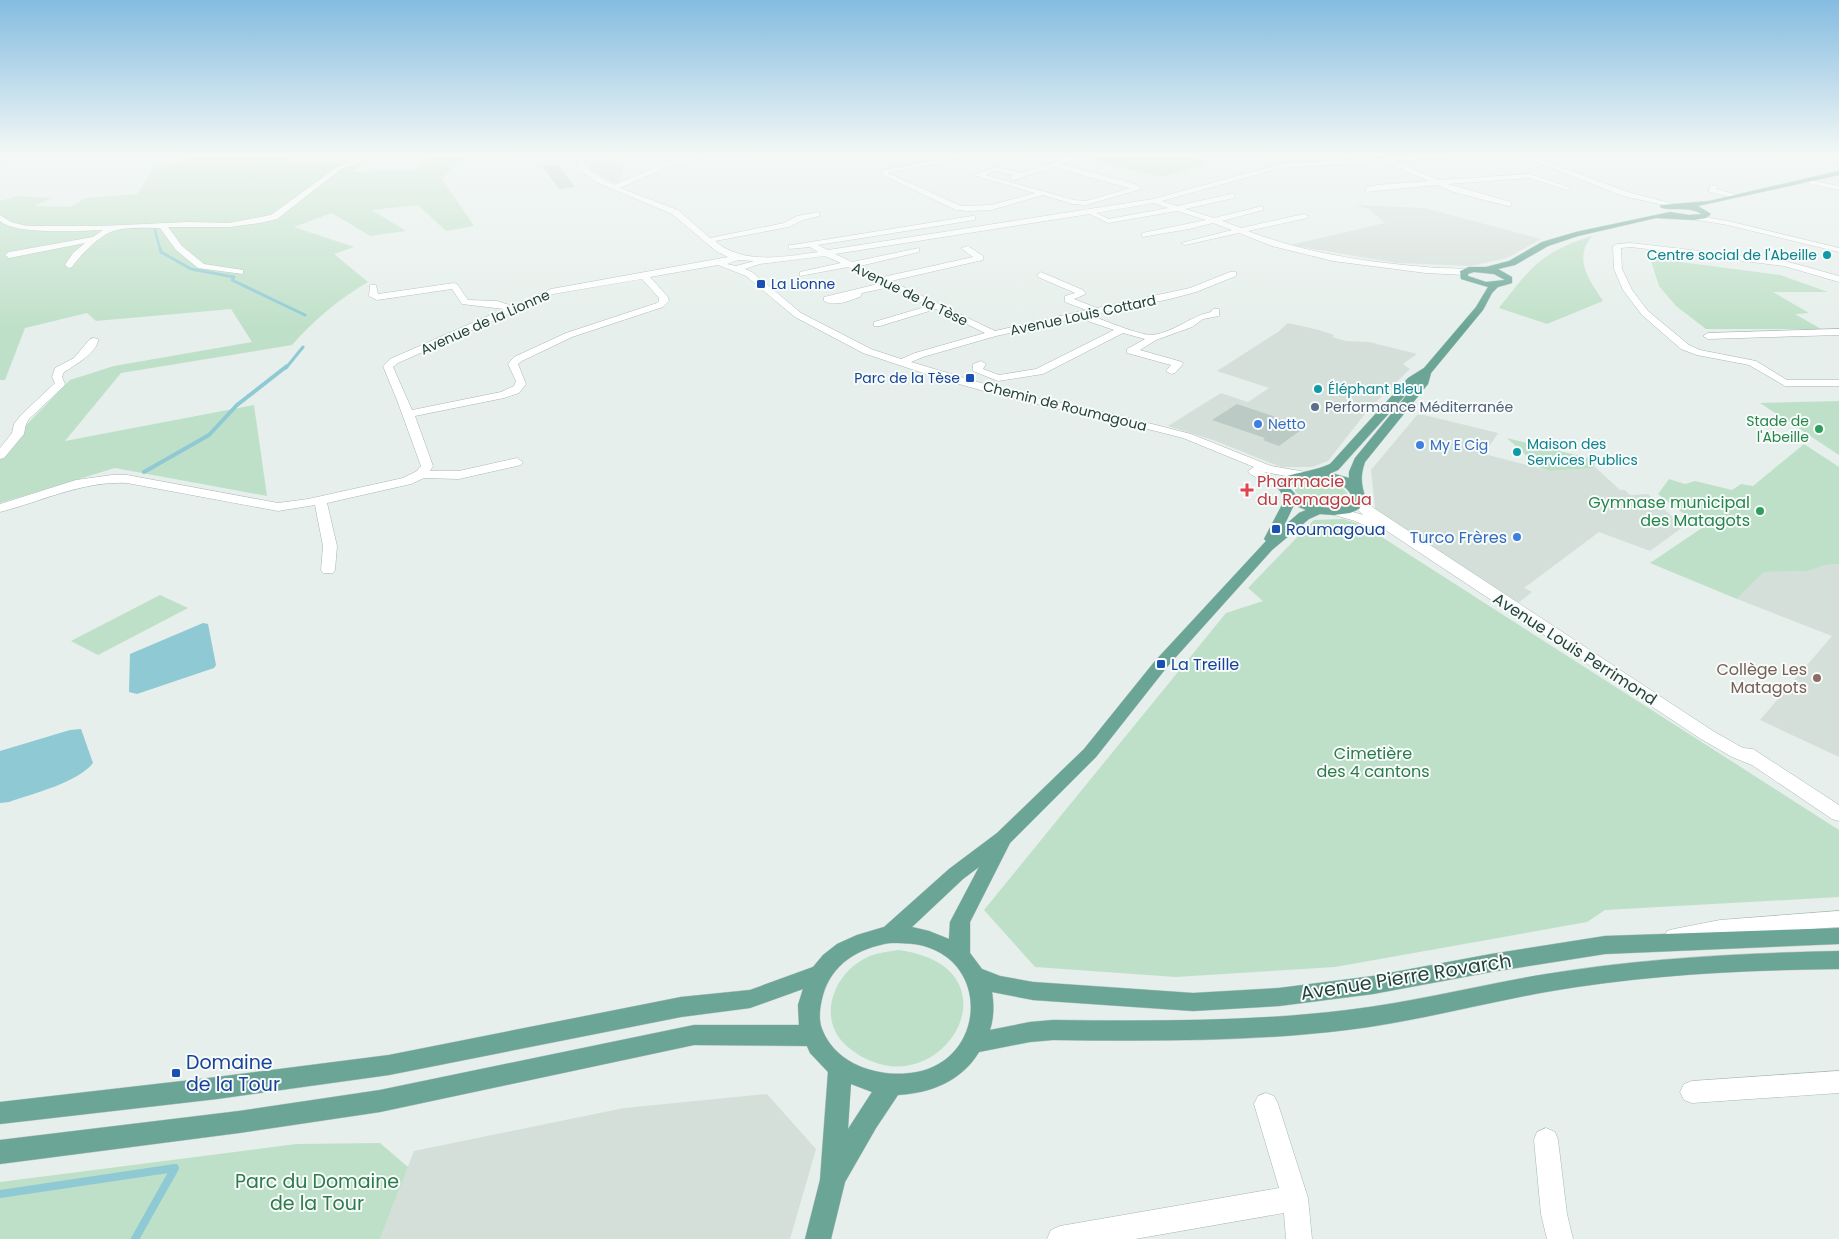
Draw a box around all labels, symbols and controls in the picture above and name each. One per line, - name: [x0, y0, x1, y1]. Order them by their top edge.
- place label: Centre social de l'Abeille: [1647, 245, 1817, 265]
- marker: Centre social de l'Abeille: [1821, 249, 1833, 261]
- street label: Avenue de la Tèse: [849, 257, 972, 331]
- place label: La Lionne: [771, 274, 836, 294]
- marker: La Lionne: [755, 278, 767, 290]
- street label: Avenue de la Lionne: [417, 284, 553, 360]
- street label: Avenue Louis Cottard: [1008, 290, 1158, 340]
- place label: Parc de la Tèse: [854, 368, 960, 388]
- marker: Parc de la Tèse: [964, 372, 976, 384]
- street label: Chemin de Roumagoua: [981, 376, 1149, 436]
- place label: Éléphant Bleu: [1328, 379, 1423, 399]
- marker: Éléphant Bleu: [1312, 383, 1324, 395]
- place label: Performance Méditerranée: [1325, 397, 1514, 417]
- marker: Performance Méditerranée: [1309, 401, 1321, 413]
- place label: Stade de l'Abeille: [1746, 411, 1809, 447]
- place label: Netto: [1268, 414, 1306, 434]
- marker: Netto: [1252, 418, 1264, 430]
- marker: Stade de l'Abeille: [1813, 423, 1825, 435]
- place label: Maison des Services Publics: [1527, 434, 1638, 470]
- place label: My E Cig: [1430, 435, 1488, 455]
- marker: My E Cig: [1414, 439, 1426, 451]
- marker: Maison des Services Publics: [1511, 446, 1523, 458]
- place label: Pharmacie du Romagoua: [1257, 470, 1372, 511]
- marker: Pharmacie du Romagoua: [1241, 484, 1253, 496]
- place label: Gymnase municipal des Matagots: [1588, 491, 1750, 532]
- marker: Gymnase municipal des Matagots: [1754, 505, 1766, 517]
- place label: Roumagoua: [1286, 518, 1386, 541]
- marker: Roumagoua: [1270, 523, 1282, 535]
- place label: Turco Frères: [1410, 526, 1507, 549]
- marker: Turco Frères: [1511, 531, 1523, 543]
- street label: Avenue Louis Perrimond: [1489, 587, 1661, 711]
- place label: La Treille: [1171, 653, 1239, 676]
- marker: La Treille: [1155, 658, 1167, 670]
- place label: Collège Les Matagots: [1716, 658, 1807, 699]
- marker: Collège Les Matagots: [1811, 672, 1823, 684]
- park label: Cimetière des 4 cantons: [1316, 742, 1430, 783]
- street label: Avenue Pierre Rovarch: [1299, 947, 1513, 1007]
- place label: Domaine de la Tour: [186, 1049, 280, 1098]
- marker: Domaine de la Tour: [170, 1067, 182, 1079]
- park label: Parc du Domaine de la Tour: [235, 1168, 399, 1217]

